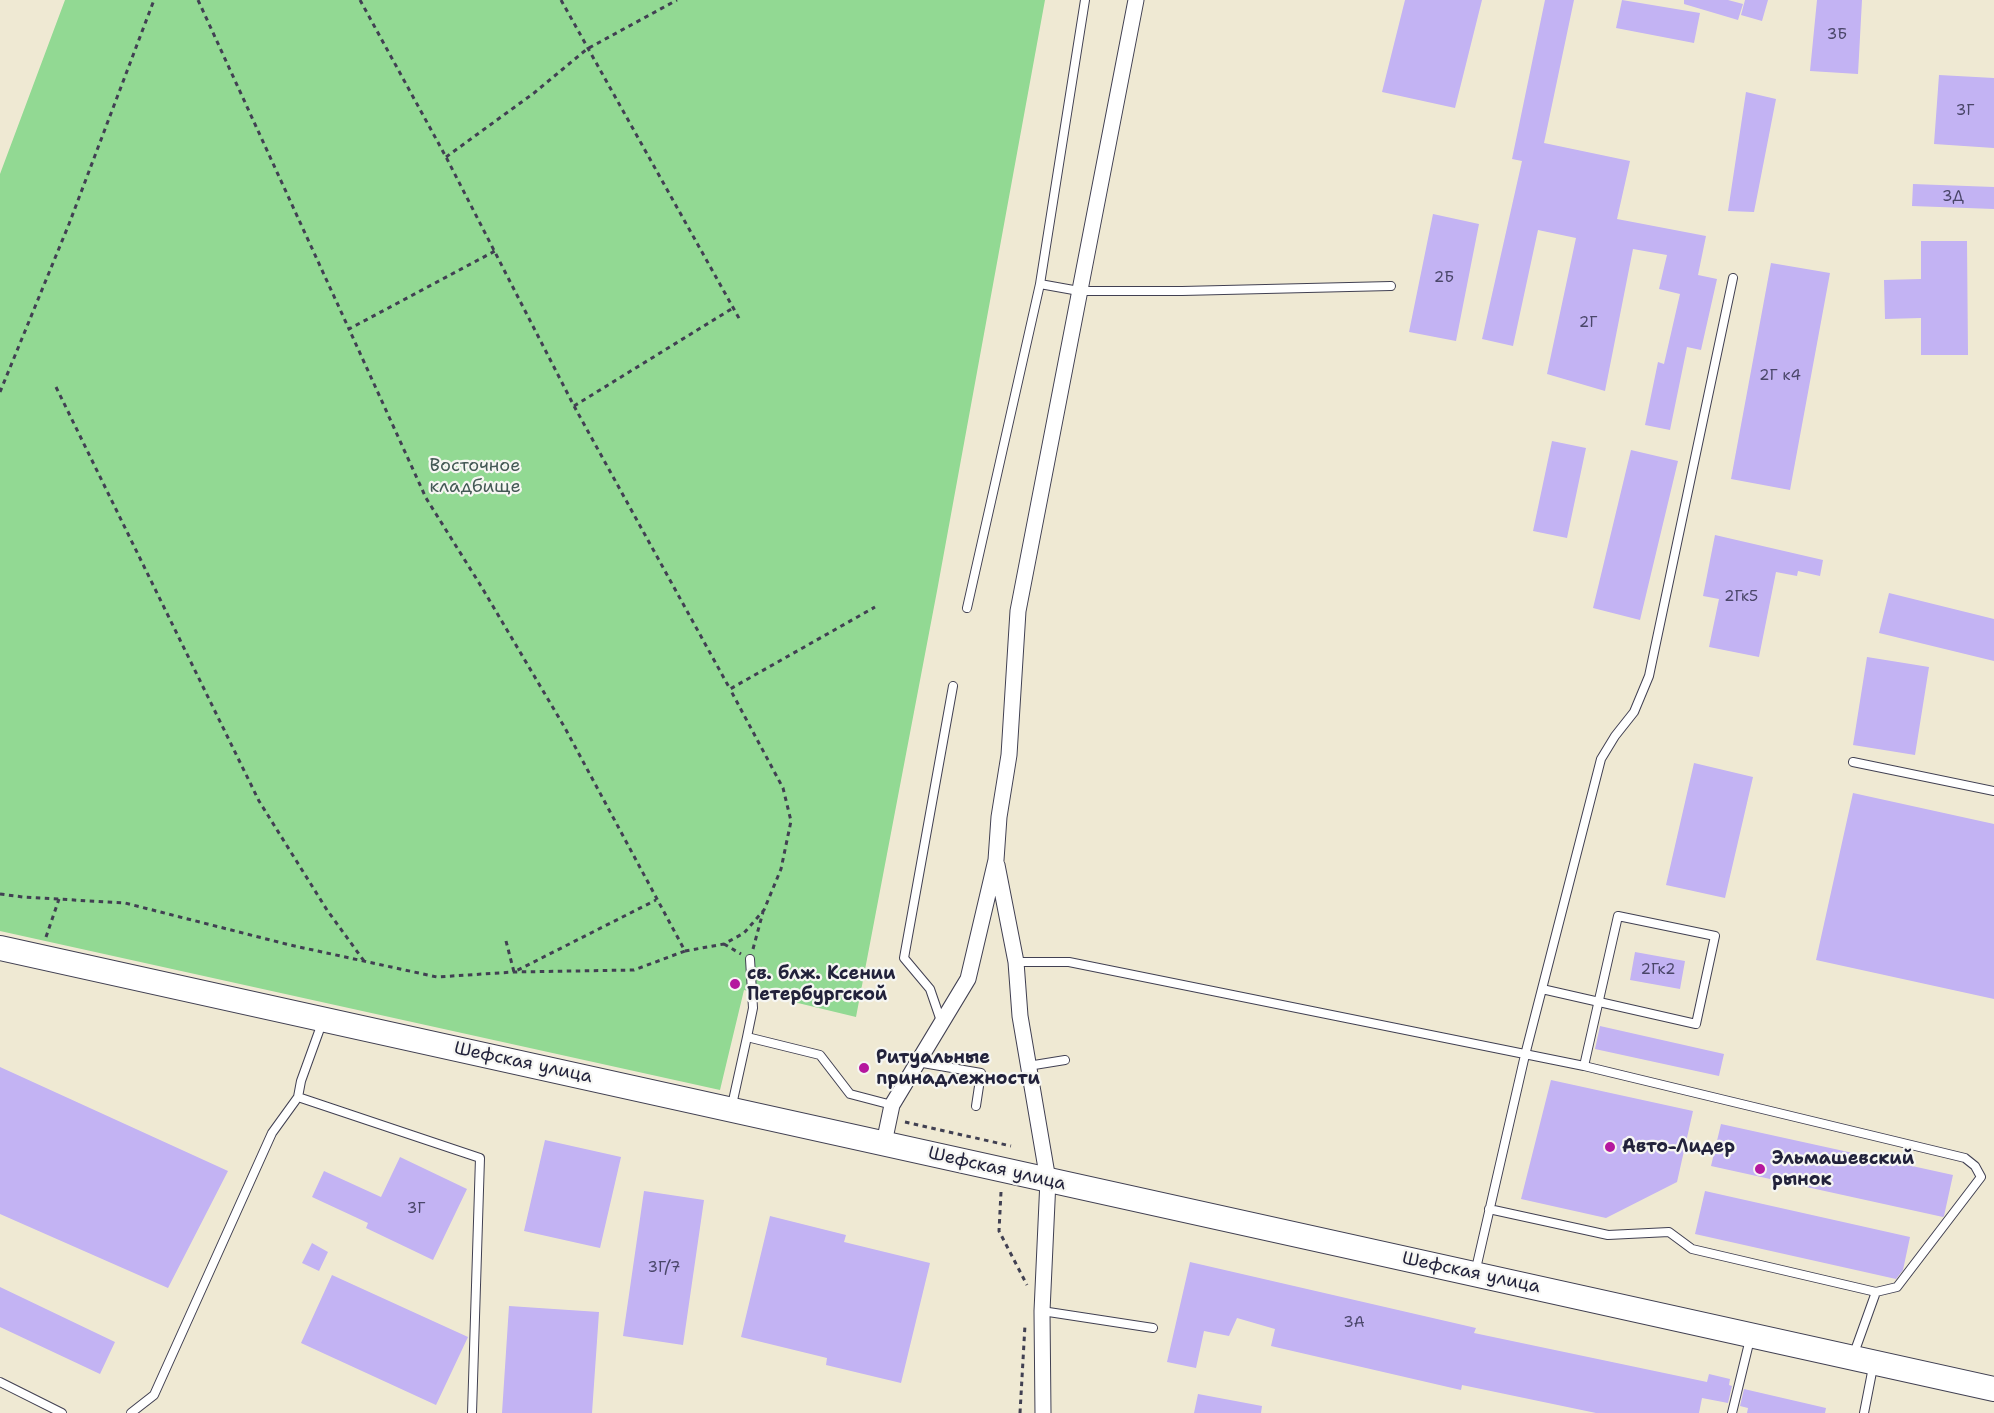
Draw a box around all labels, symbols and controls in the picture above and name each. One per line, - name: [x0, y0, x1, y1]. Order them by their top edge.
- house number: 3Б: [1827, 26, 1847, 44]
- house number: 3Г: [1956, 102, 1974, 120]
- house number: 3Д: [1942, 188, 1964, 206]
- house number: 2Б: [1434, 269, 1454, 287]
- house number: 2Г: [1579, 314, 1597, 332]
- house number: 2Г к4: [1759, 367, 1801, 385]
- park label: Восточное кладбище: [429, 455, 521, 498]
- house number: 2Гк5: [1724, 588, 1758, 606]
- house number: 2Гк2: [1640, 961, 1676, 979]
- place label: св. блж. Ксении Петербургской: [747, 963, 895, 1006]
- marker: св. блж. Ксении Петербургской: [728, 977, 742, 991]
- street label: Шефская улица: [452, 1038, 594, 1088]
- place label: Ритуальные принадлежности: [876, 1047, 1040, 1090]
- marker: Ритуальные принадлежности: [857, 1061, 871, 1075]
- place label: Авто-Лидер: [1622, 1136, 1735, 1158]
- marker: Авто-Лидер: [1603, 1140, 1617, 1154]
- street label: Шефская улица: [926, 1143, 1068, 1195]
- place label: Эльмашевский рынок: [1772, 1148, 1914, 1190]
- marker: Эльмашевский рынок: [1753, 1162, 1767, 1176]
- house number: 3Г: [407, 1200, 425, 1218]
- street label: Шефская улица: [1400, 1248, 1542, 1298]
- house number: 3Г/7: [648, 1259, 680, 1277]
- house number: 3А: [1343, 1314, 1365, 1332]

